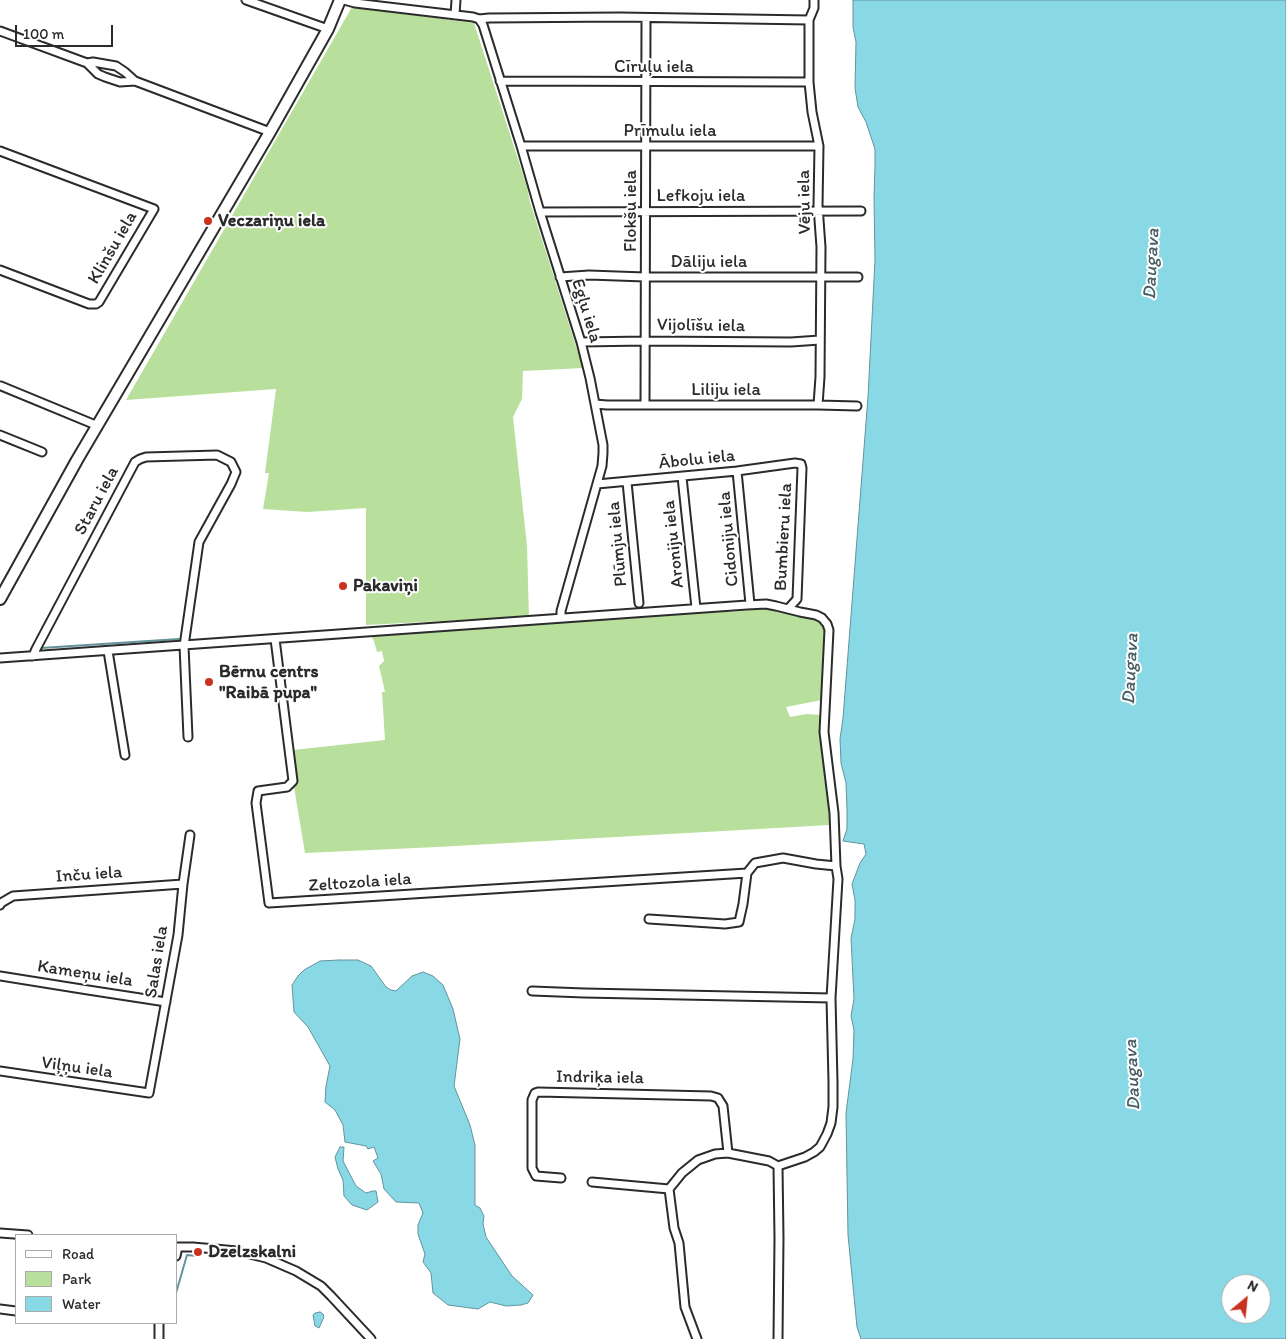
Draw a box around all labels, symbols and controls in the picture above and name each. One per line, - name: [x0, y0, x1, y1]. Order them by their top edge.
- scale bar: [18, 15, 115, 47]
- text: 100 m: [23, 25, 64, 43]
- street label: Cīruļu iela: [614, 56, 694, 78]
- street label: Prīmulu iela: [623, 120, 717, 142]
- street label: Flokšu iela: [620, 170, 642, 252]
- street label: Vēju iela: [794, 170, 816, 234]
- street label: Lefkoju iela: [657, 185, 745, 207]
- street label: Klinšu iela: [84, 208, 142, 288]
- place label: Veczariņu iela: [218, 210, 325, 232]
- marker: Veczariņu iela: [202, 215, 214, 227]
- water label: Daugava: [1139, 228, 1165, 300]
- street label: Dāliju iela: [671, 251, 747, 273]
- street label: Egļu iela: [566, 276, 606, 346]
- street label: Vijolīšu iela: [657, 314, 745, 338]
- street label: Liliju iela: [691, 379, 761, 401]
- street label: Ābolu iela: [658, 445, 736, 475]
- street label: Staru iela: [70, 463, 124, 539]
- street label: Bumbieru iela: [770, 482, 798, 592]
- street label: Cidoniju iela: [714, 491, 744, 587]
- street label: Aroniju iela: [659, 499, 689, 589]
- street label: Plūmju iela: [603, 500, 633, 588]
- place label: Pakaviņi: [353, 575, 418, 597]
- marker: Pakaviņi: [337, 580, 349, 592]
- water label: Daugava: [1118, 633, 1144, 705]
- place label: Bērnu centrs "Raibā pupa": [219, 661, 319, 704]
- marker: Bērnu centrs "Raibā pupa": [203, 676, 215, 688]
- street label: Inču iela: [55, 862, 123, 888]
- street label: Zeltozola iela: [308, 869, 412, 897]
- street label: Salas iela: [141, 924, 173, 1000]
- street label: Kameņu iela: [36, 956, 134, 992]
- water label: Daugava: [1120, 1039, 1146, 1111]
- street label: Viļņu iela: [40, 1052, 114, 1084]
- street label: Indriķa iela: [556, 1066, 644, 1090]
- legend: [15, 1234, 178, 1324]
- place label: Dzelzskalni: [208, 1241, 296, 1263]
- text: Road: [62, 1245, 94, 1263]
- marker: Dzelzskalni: [192, 1246, 204, 1258]
- text: Park: [62, 1270, 92, 1288]
- north arrow: [1221, 1274, 1271, 1324]
- text: N: [1245, 1276, 1261, 1296]
- text: Water: [62, 1295, 100, 1313]

